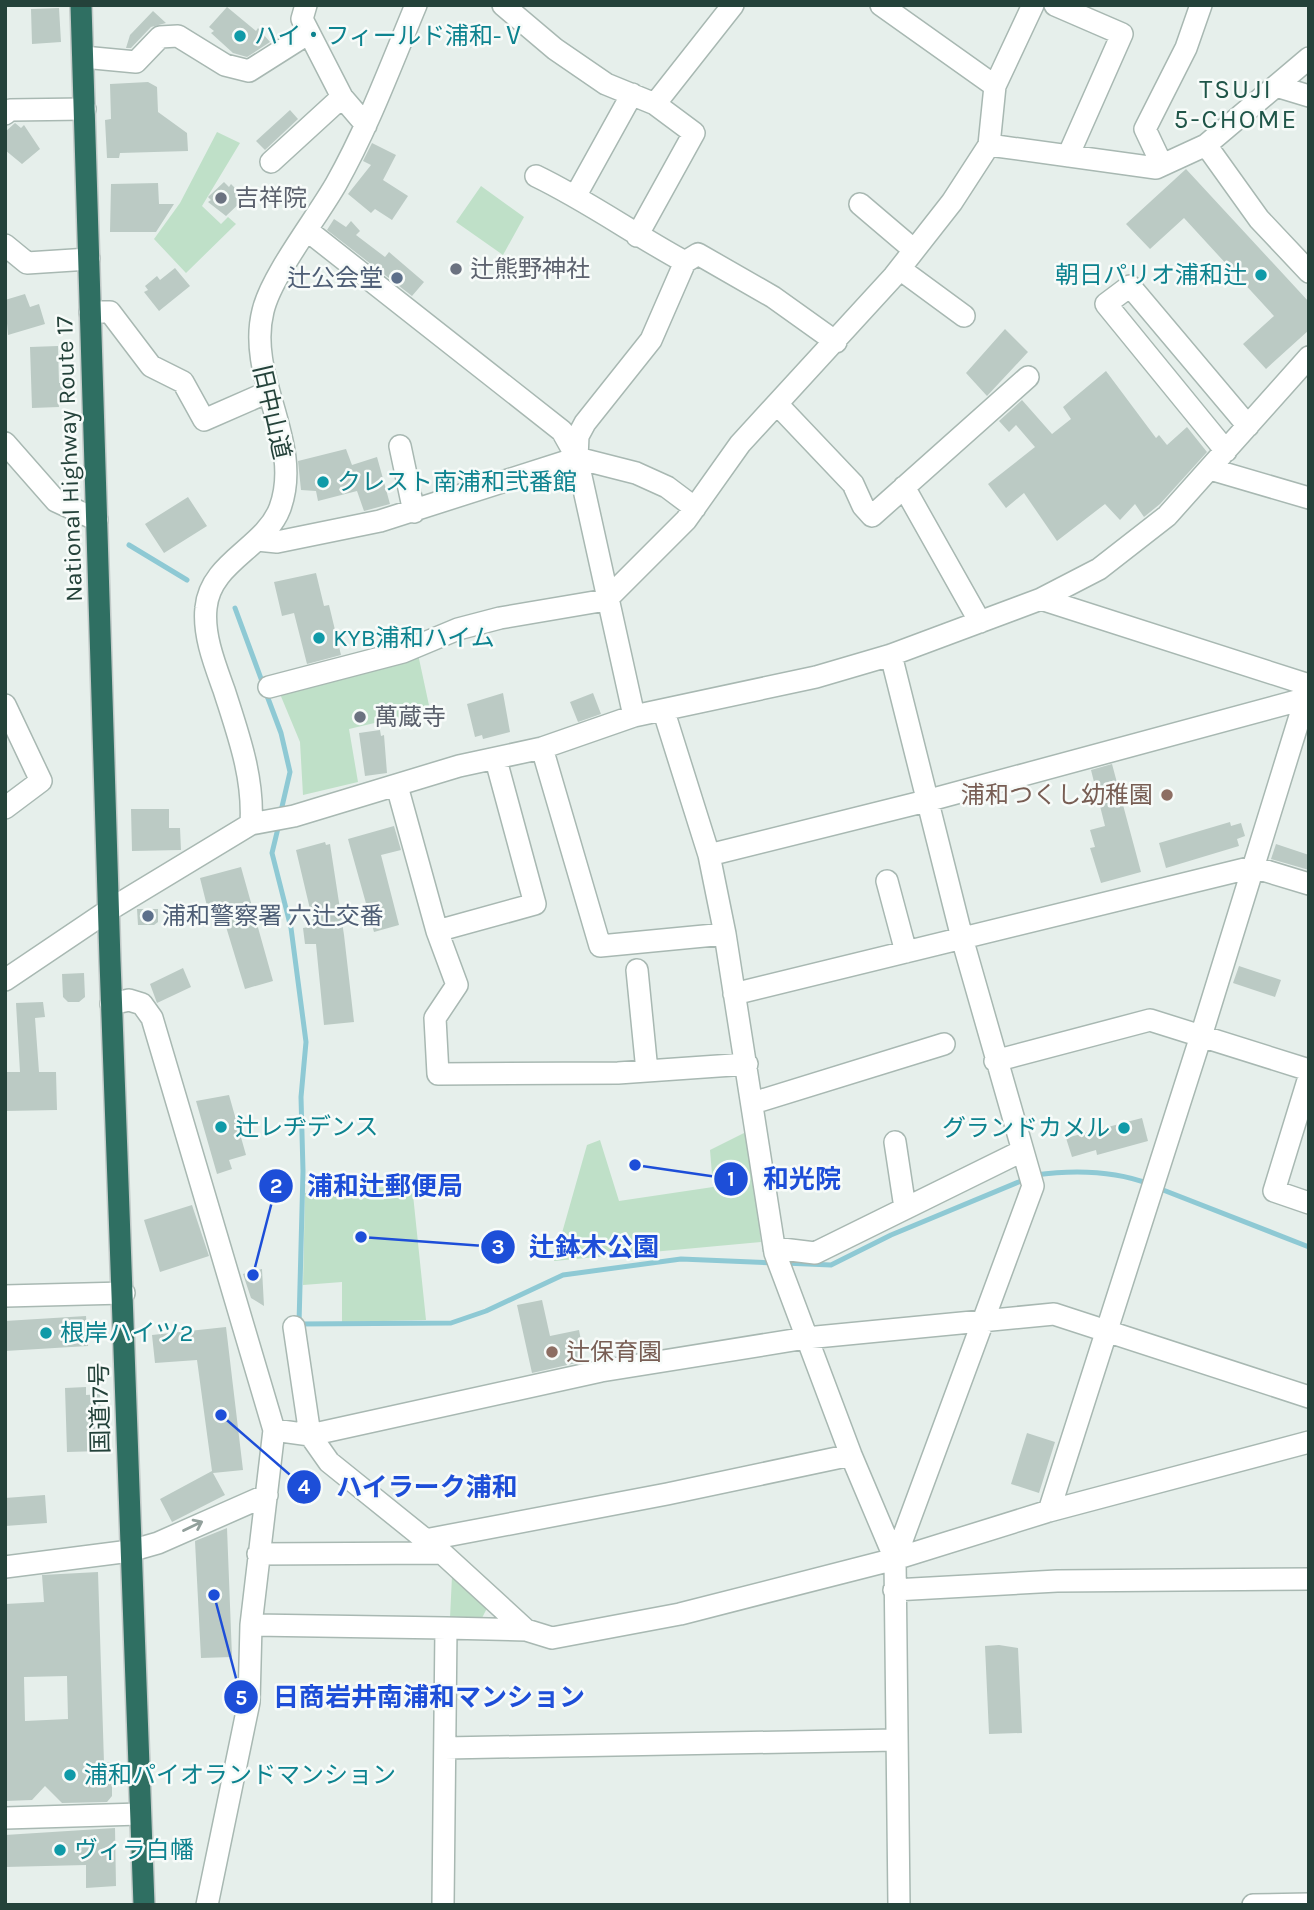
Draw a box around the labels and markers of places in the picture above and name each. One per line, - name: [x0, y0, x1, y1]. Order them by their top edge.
- place label: ハイ・フィールド浦和-Ⅴ: [254, 22, 525, 50]
- marker: ハイ・フィールド浦和-Ⅴ: [232, 28, 248, 44]
- place label: 吉祥院: [235, 184, 307, 212]
- marker: 吉祥院: [213, 190, 229, 206]
- place label: 辻熊野神社: [470, 255, 590, 283]
- marker: 辻熊野神社: [448, 261, 464, 277]
- place label: 朝日パリオ浦和辻: [1055, 261, 1247, 289]
- place label: 辻公会堂: [287, 264, 383, 292]
- marker: 朝日パリオ浦和辻: [1253, 267, 1269, 283]
- marker: 辻公会堂: [389, 270, 405, 286]
- place label: クレスト南浦和弐番館: [337, 468, 577, 496]
- marker: クレスト南浦和弐番館: [315, 474, 331, 490]
- place label: KYB浦和ハイム: [333, 624, 495, 652]
- marker: KYB浦和ハイム: [311, 630, 327, 646]
- place label: 萬蔵寺: [374, 703, 446, 731]
- marker: 萬蔵寺: [352, 709, 368, 725]
- place label: 浦和つくし幼稚園: [961, 781, 1153, 809]
- marker: 浦和つくし幼稚園: [1159, 787, 1175, 803]
- place label: 浦和警察署 六辻交番: [162, 902, 384, 930]
- marker: 浦和警察署 六辻交番: [140, 908, 156, 924]
- place label: 辻レヂデンス: [235, 1113, 379, 1141]
- place label: グランドカメル: [942, 1114, 1110, 1142]
- marker: 辻レヂデンス: [213, 1119, 229, 1135]
- marker: グランドカメル: [1116, 1120, 1132, 1136]
- callout: 和光院: [714, 1155, 855, 1202]
- callout: 浦和辻郵便局: [258, 1162, 477, 1209]
- callout: 辻鉢木公園: [480, 1223, 673, 1270]
- place label: 根岸ハイツ2: [60, 1319, 193, 1347]
- marker: 根岸ハイツ2: [38, 1325, 54, 1341]
- place label: 辻保育園: [566, 1338, 662, 1366]
- marker: 辻保育園: [544, 1344, 560, 1360]
- callout: ハイラーク浦和: [287, 1463, 532, 1510]
- callout: 日商岩井南浦和マンション: [224, 1674, 599, 1721]
- place label: 浦和パイオランドマンション: [84, 1761, 396, 1789]
- marker: 浦和パイオランドマンション: [62, 1767, 78, 1783]
- place label: ヴィラ白幡: [74, 1836, 194, 1864]
- marker: ヴィラ白幡: [52, 1842, 68, 1858]

